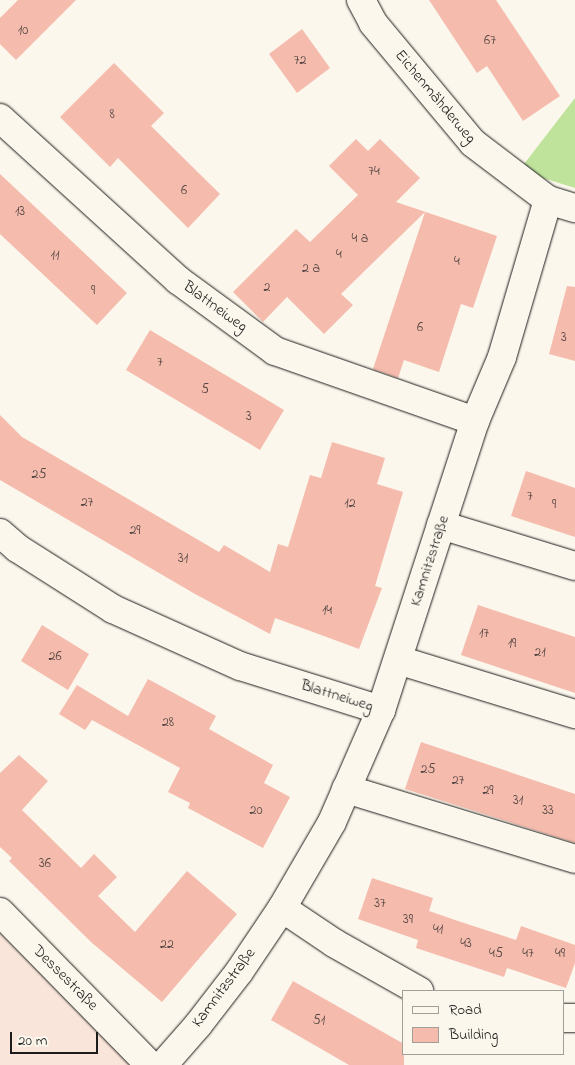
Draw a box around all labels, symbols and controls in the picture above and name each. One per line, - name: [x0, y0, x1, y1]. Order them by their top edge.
- house number: 10: [18, 23, 28, 39]
- house number: 67: [484, 33, 496, 49]
- street label: Eichenmähderweg: [390, 46, 480, 148]
- house number: 72: [294, 53, 306, 69]
- house number: 8: [109, 107, 115, 123]
- house number: 74: [368, 164, 380, 180]
- house number: 6: [181, 183, 187, 199]
- house number: 13: [15, 204, 25, 220]
- house number: 4 a: [352, 231, 368, 247]
- house number: 4: [336, 247, 342, 263]
- house number: 11: [51, 248, 59, 264]
- house number: 4: [454, 254, 460, 270]
- house number: 2 a: [302, 261, 320, 277]
- street label: Blattneiweg: [179, 277, 251, 337]
- house number: 2: [264, 280, 270, 296]
- house number: 9: [91, 283, 95, 299]
- house number: 6: [417, 320, 423, 336]
- house number: 3: [561, 330, 567, 346]
- house number: 7: [157, 355, 163, 371]
- house number: 5: [201, 382, 209, 398]
- house number: 3: [246, 409, 252, 425]
- house number: 25: [32, 467, 46, 483]
- house number: 7: [527, 489, 533, 505]
- house number: 27: [81, 495, 93, 511]
- house number: 12: [344, 496, 356, 512]
- house number: 9: [552, 497, 556, 513]
- street label: Kamnitzstraße: [406, 513, 454, 609]
- house number: 29: [129, 523, 141, 539]
- house number: 31: [178, 551, 188, 567]
- house number: 14: [322, 603, 332, 619]
- house number: 17: [479, 626, 489, 642]
- house number: 19: [508, 636, 516, 652]
- house number: 21: [534, 645, 546, 661]
- house number: 26: [48, 649, 62, 665]
- street label: Blattneiweg: [298, 676, 376, 716]
- house number: 28: [162, 715, 174, 731]
- house number: 25: [421, 762, 435, 778]
- house number: 27: [452, 773, 464, 789]
- house number: 29: [482, 783, 494, 799]
- house number: 31: [513, 793, 523, 809]
- house number: 20: [249, 803, 263, 819]
- house number: 33: [542, 803, 554, 819]
- house number: 36: [39, 856, 51, 872]
- house number: 37: [374, 896, 386, 912]
- house number: 39: [403, 912, 413, 928]
- house number: 41: [433, 922, 443, 938]
- house number: 43: [460, 936, 472, 952]
- house number: 22: [160, 937, 174, 953]
- street label: Dessestraße: [28, 941, 102, 1015]
- street label: Kamnitzstraße: [188, 945, 260, 1031]
- house number: 45: [489, 946, 503, 962]
- house number: 47: [522, 946, 534, 962]
- house number: 49: [555, 946, 565, 962]
- legend: [402, 990, 565, 1055]
- text: Road: [449, 999, 482, 1021]
- house number: 51: [313, 1013, 325, 1029]
- scale bar: [12, 1022, 100, 1054]
- text: Building: [449, 1024, 498, 1046]
- text: 20 m: [18, 1030, 47, 1052]

